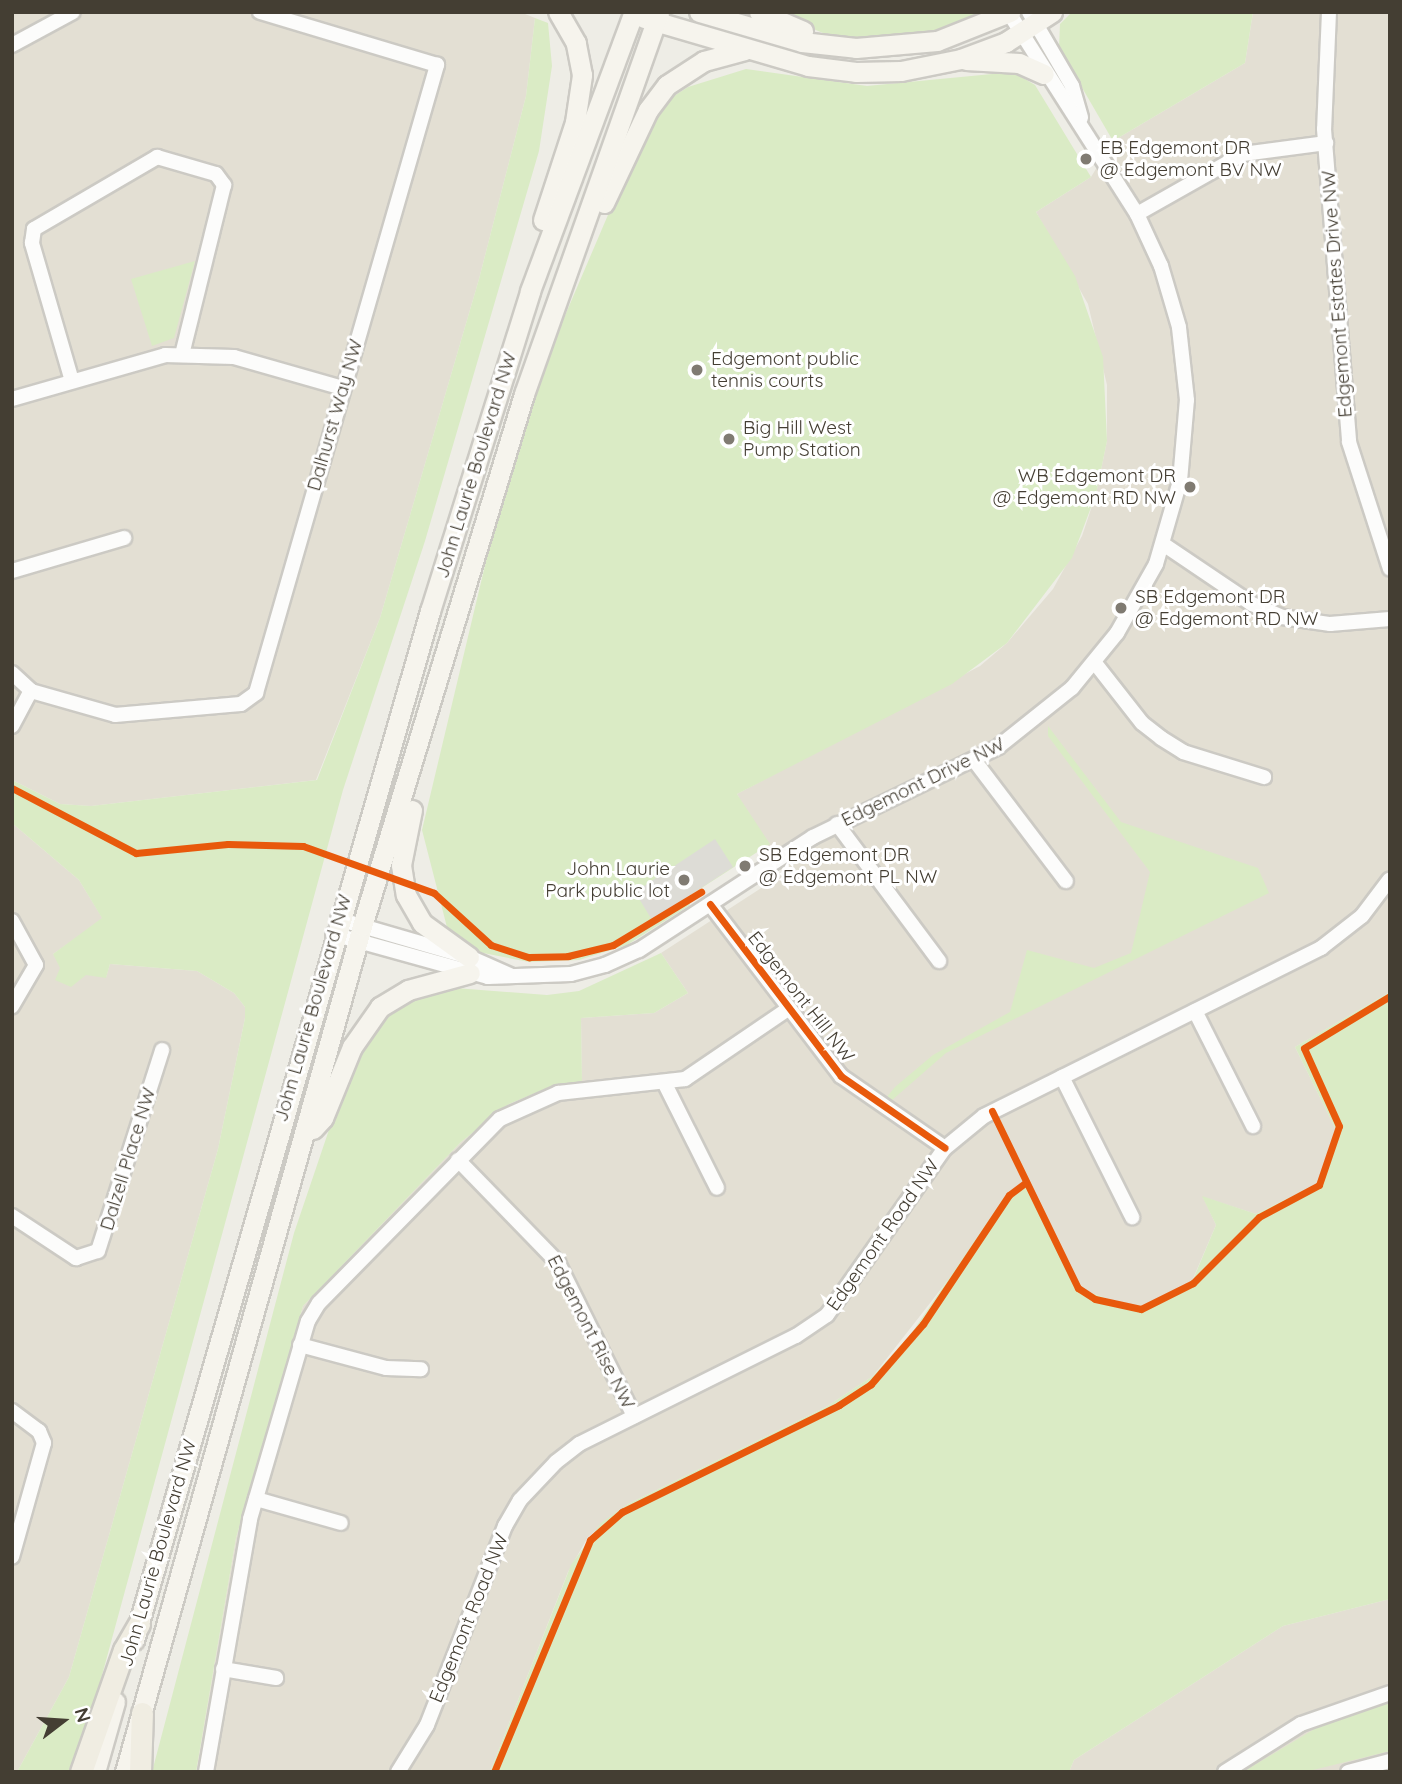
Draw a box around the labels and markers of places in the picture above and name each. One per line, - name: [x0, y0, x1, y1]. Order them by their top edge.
- place label: EB Edgemont DR @ Edgemont BV NW: [1100, 137, 1282, 181]
- marker: EB Edgemont DR @ Edgemont BV NW: [1078, 151, 1094, 167]
- place label: Edgemont public tennis courts: [711, 348, 859, 392]
- marker: Edgemont public tennis courts: [689, 362, 705, 378]
- place label: Big Hill West Pump Station: [743, 417, 861, 461]
- marker: Big Hill West Pump Station: [721, 431, 737, 447]
- place label: WB Edgemont DR @ Edgemont RD NW: [993, 465, 1176, 509]
- marker: WB Edgemont DR @ Edgemont RD NW: [1182, 479, 1198, 495]
- place label: SB Edgemont DR @ Edgemont RD NW: [1135, 586, 1318, 630]
- marker: SB Edgemont DR @ Edgemont RD NW: [1113, 600, 1129, 616]
- place label: SB Edgemont DR @ Edgemont PL NW: [759, 844, 937, 888]
- place label: John Laurie Park public lot: [545, 858, 670, 902]
- marker: SB Edgemont DR @ Edgemont PL NW: [737, 858, 753, 874]
- marker: John Laurie Park public lot: [676, 872, 692, 888]

